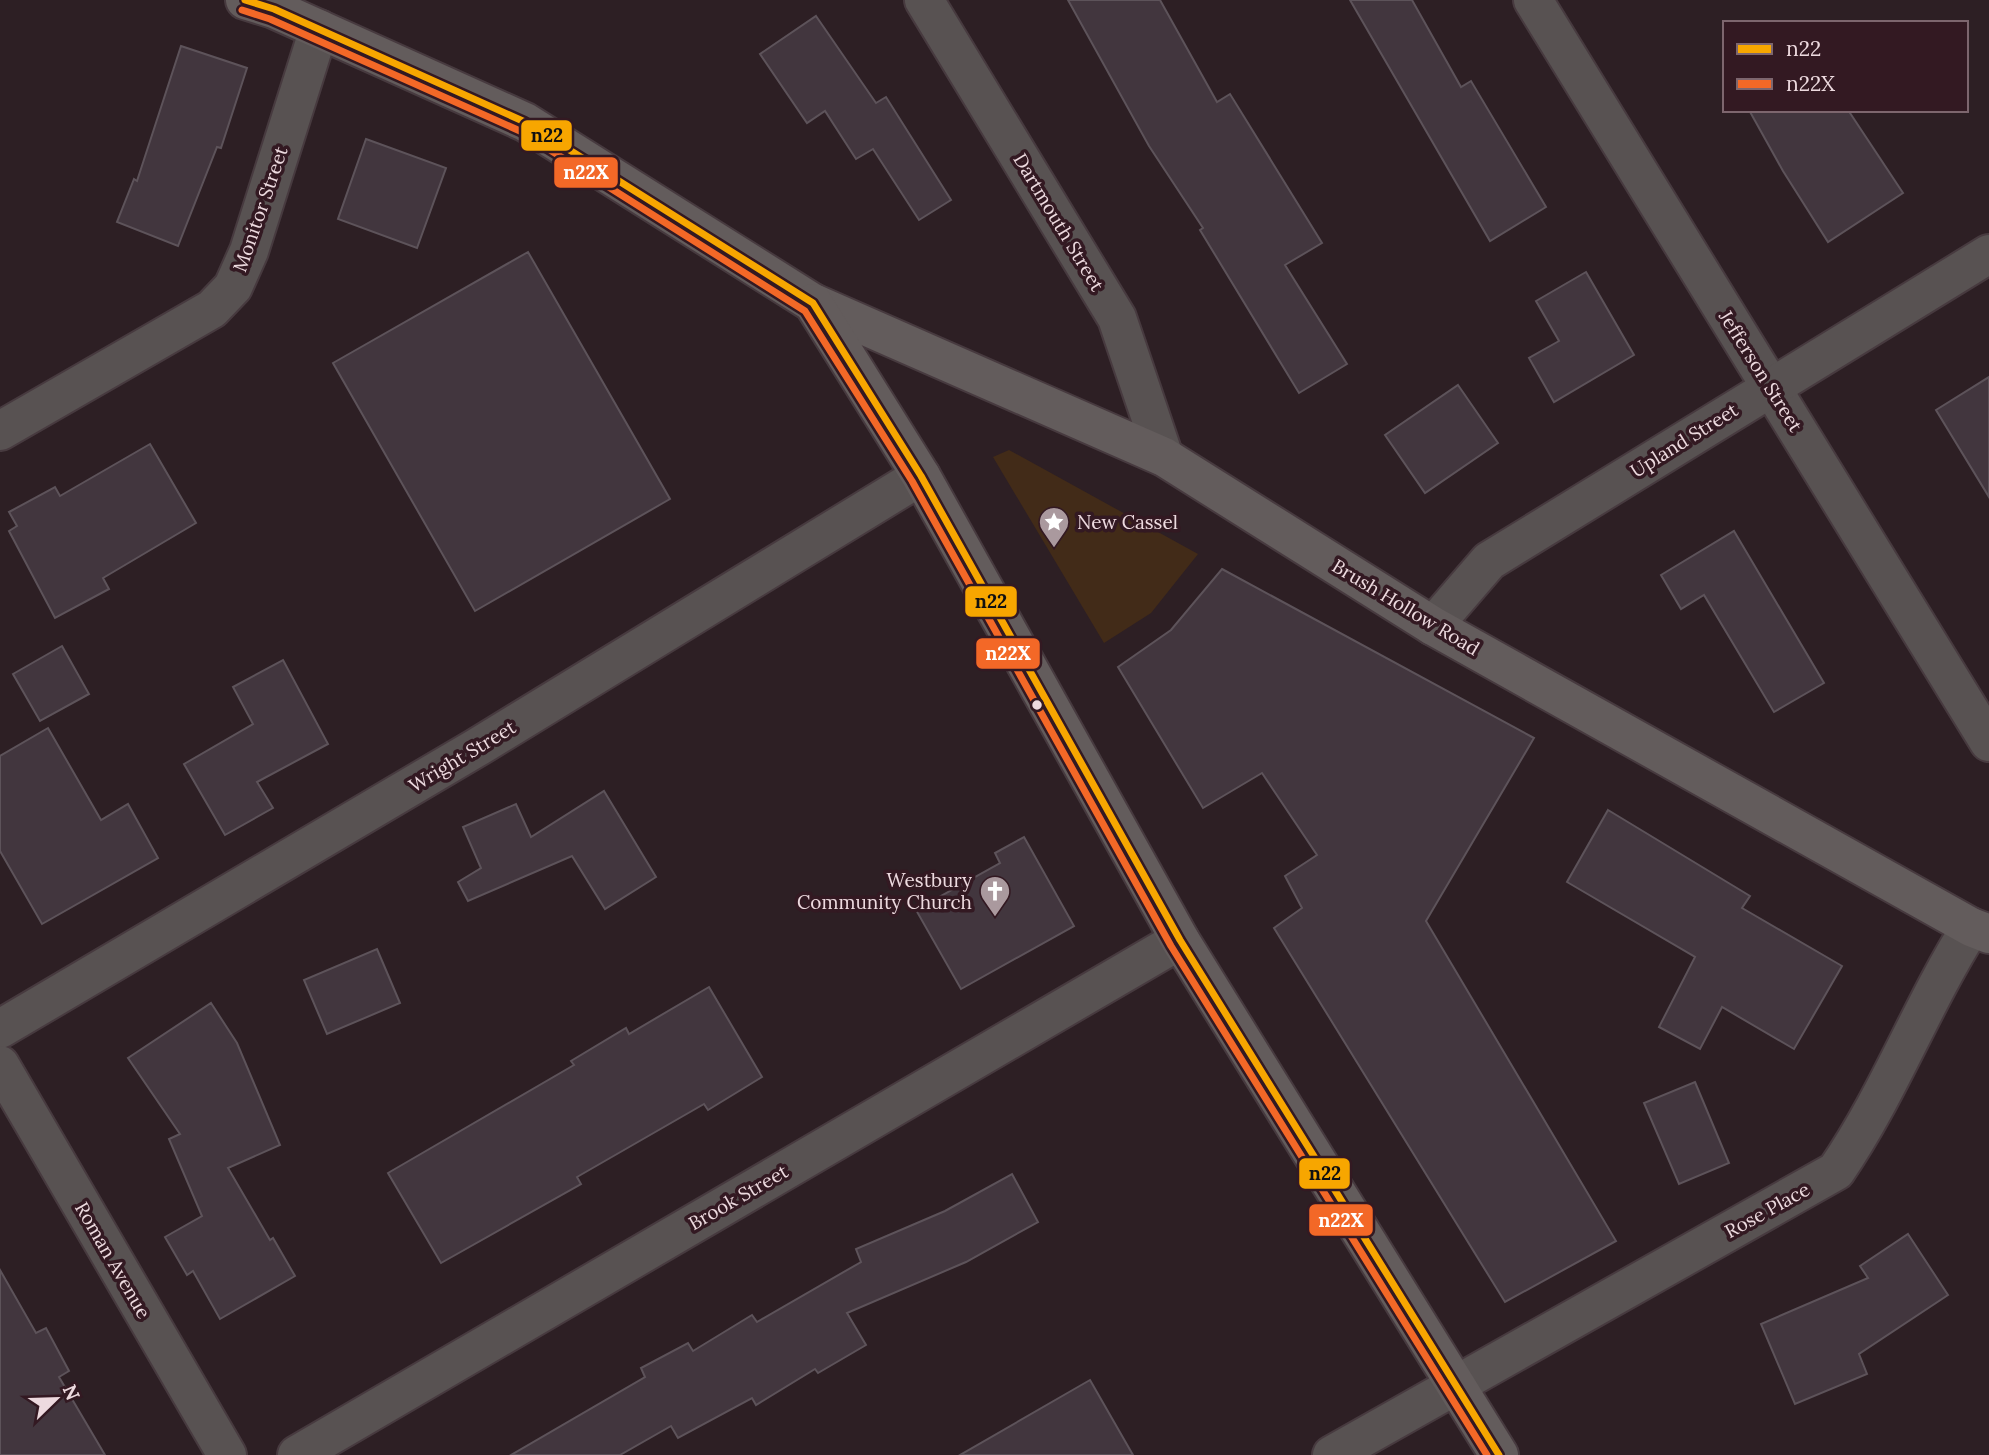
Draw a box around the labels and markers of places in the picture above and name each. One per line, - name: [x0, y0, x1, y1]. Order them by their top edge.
- place icon: New Cassel: [1037, 505, 1071, 549]
- place label: New Cassel: [1077, 510, 1178, 534]
- unlabelled marker: [1030, 698, 1044, 712]
- place label: Westbury Community Church: [797, 868, 972, 914]
- church icon: Westbury Community Church: [978, 874, 1012, 918]

